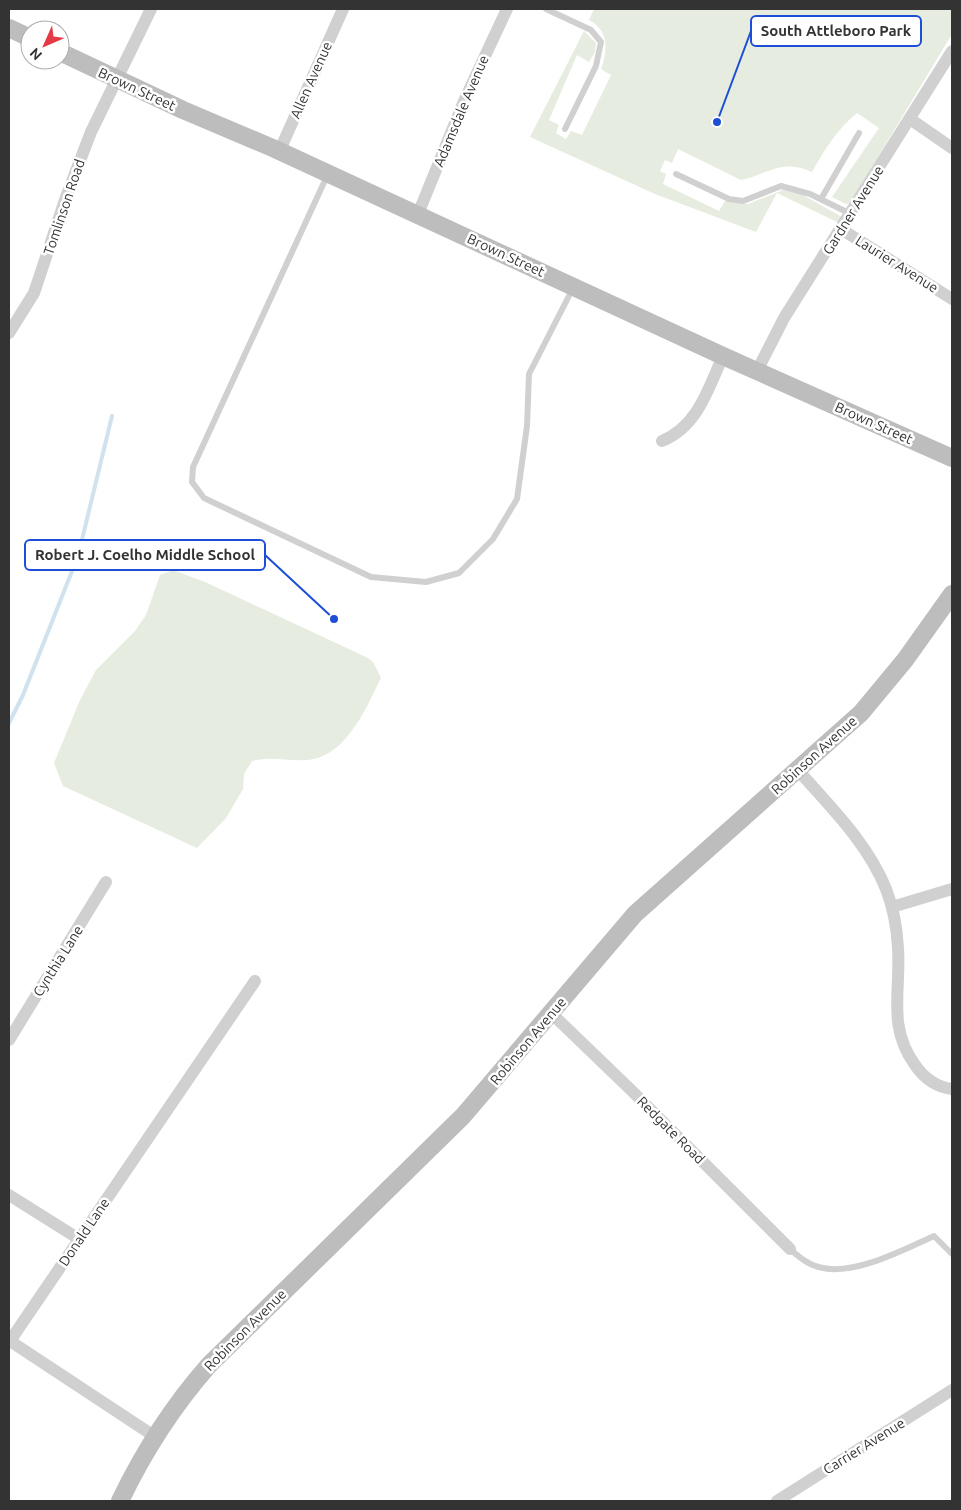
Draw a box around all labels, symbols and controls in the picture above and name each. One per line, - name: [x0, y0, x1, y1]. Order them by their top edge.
- callout: South Attleboro Park: [751, 16, 921, 46]
- north arrow: [20, 20, 70, 70]
- text: South Attleboro Park: [761, 22, 912, 39]
- street label: Allen Avenue: [287, 39, 335, 121]
- text: N: [26, 45, 45, 64]
- street label: Adamsdale Avenue: [430, 53, 492, 169]
- street label: Brown Street: [96, 64, 179, 114]
- street label: Tomlinson Road: [40, 157, 88, 257]
- street label: Gardner Avenue: [819, 163, 887, 257]
- street label: Brown Street: [465, 230, 548, 280]
- street label: Laurier Avenue: [853, 232, 941, 296]
- street label: Brown Street: [833, 399, 916, 447]
- callout: Robert J. Coelho Middle School: [25, 540, 265, 570]
- text: Robert J. Coelho Middle School: [35, 546, 255, 563]
- street label: Robinson Avenue: [768, 713, 860, 797]
- street label: Cynthia Lane: [30, 923, 86, 999]
- street label: Robinson Avenue: [487, 994, 569, 1088]
- street label: Redgate Road: [634, 1093, 708, 1167]
- street label: Donald Lane: [55, 1195, 113, 1269]
- street label: Robinson Avenue: [201, 1286, 289, 1374]
- street label: Carrier Avenue: [820, 1415, 908, 1477]

